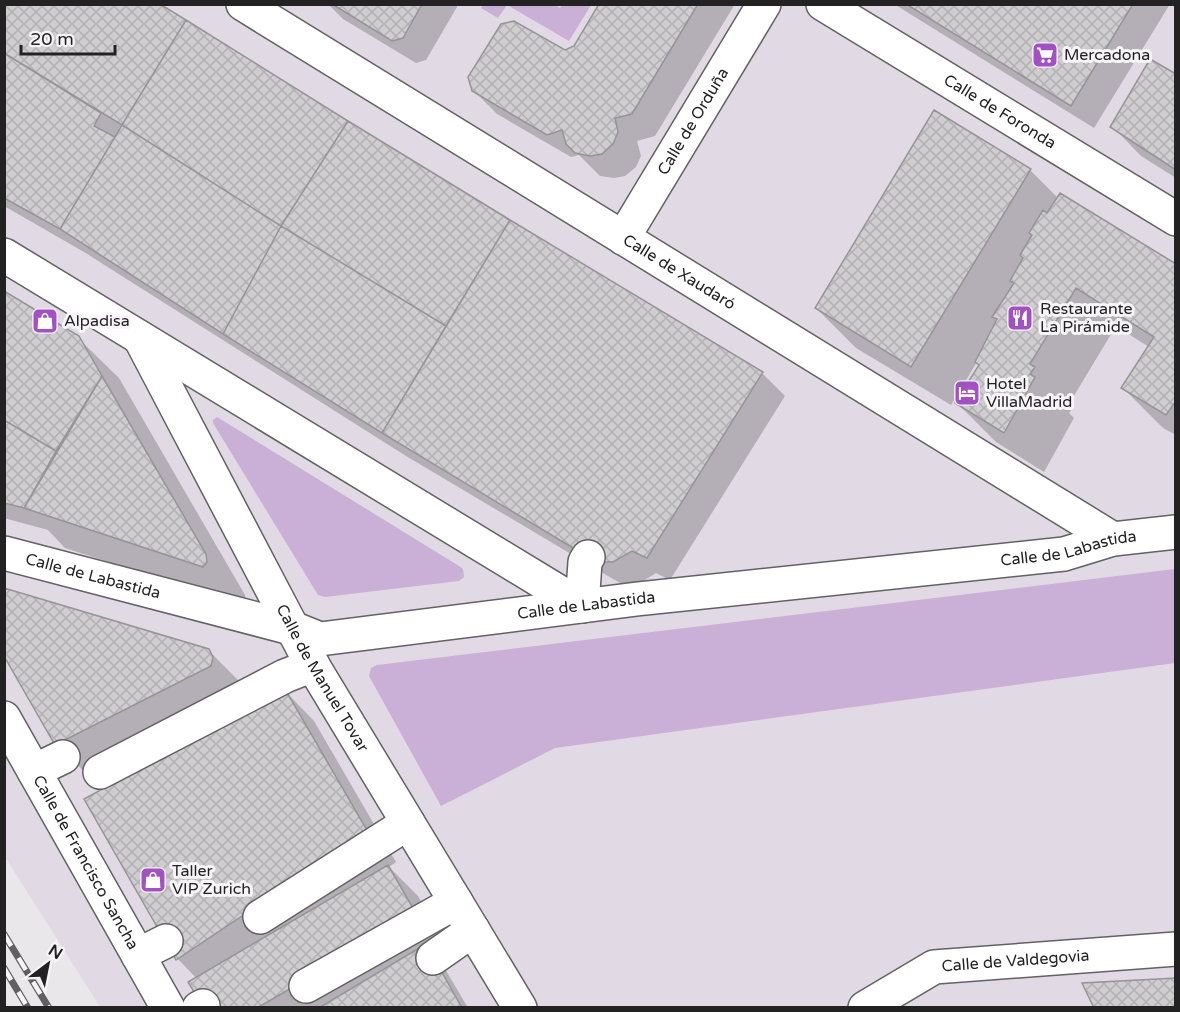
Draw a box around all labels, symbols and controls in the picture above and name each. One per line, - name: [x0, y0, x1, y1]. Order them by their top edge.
- scale bar: [21, 18, 116, 56]
- text: 20 m: [30, 28, 74, 50]
- supermarket icon: Mercadona: [1030, 40, 1060, 70]
- place label: Mercadona: [1064, 45, 1150, 65]
- street label: Calle de Orduña: [653, 64, 733, 179]
- street label: Calle de Foronda: [940, 70, 1060, 154]
- street label: Calle de Xaudaró: [619, 230, 739, 314]
- place label: Restaurante La Pirámide: [1040, 299, 1133, 337]
- restaurant icon: Restaurante La Pirámide: [1005, 303, 1035, 333]
- shop icon: Alpadisa: [30, 306, 60, 336]
- place label: Alpadisa: [64, 311, 130, 331]
- place label: Hotel VillaMadrid: [986, 374, 1072, 412]
- hotel icon: Hotel VillaMadrid: [952, 378, 982, 408]
- street label: Calle de Labastida: [999, 526, 1138, 571]
- street label: Calle de Labastida: [23, 549, 163, 603]
- street label: Calle de Labastida: [516, 587, 656, 624]
- street label: Calle de Manuel Tovar: [272, 601, 373, 757]
- street label: Calle de Francisco Sancha: [28, 772, 143, 953]
- place label: Taller VIP Zurich: [172, 861, 251, 899]
- shop icon: Taller VIP Zurich: [138, 865, 168, 895]
- north arrow: [18, 934, 78, 994]
- text: N: [45, 940, 66, 964]
- street label: Calle de Valdegovia: [941, 945, 1090, 976]

